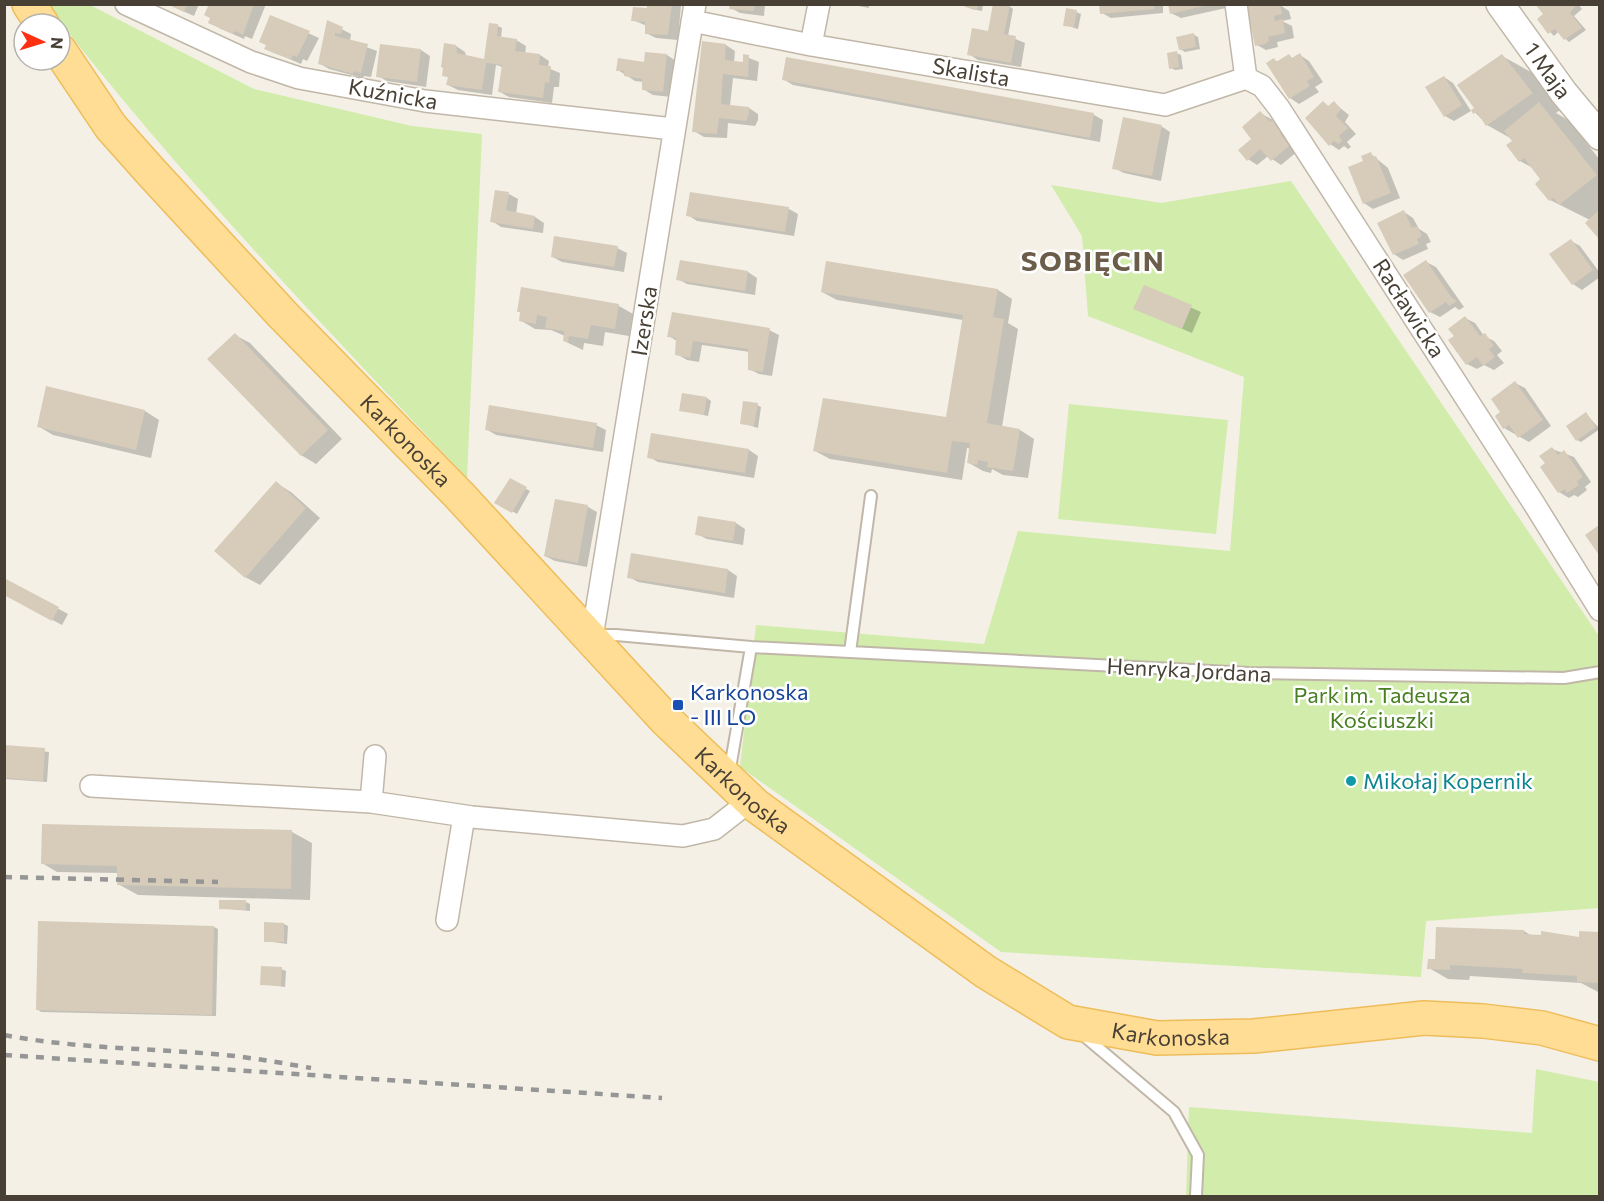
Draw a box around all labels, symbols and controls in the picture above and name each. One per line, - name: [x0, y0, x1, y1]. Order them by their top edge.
- north arrow: [12, 12, 72, 72]
- text: N: [48, 36, 67, 50]
- street label: 1 Maja: [1519, 37, 1578, 104]
- street label: Skalista: [930, 51, 1012, 92]
- street label: Kuźnicka: [346, 72, 440, 115]
- district label: SOBIĘCIN: [1021, 243, 1165, 277]
- street label: Racławicka: [1367, 253, 1451, 362]
- street label: Izerska: [625, 284, 662, 358]
- street label: Karkonoska: [355, 388, 457, 492]
- street label: Henryka Jordana: [1106, 652, 1272, 687]
- place label: Karkonoska - III LO: [690, 678, 809, 730]
- park label: Park im. Tadeusza Kościuszki: [1293, 681, 1471, 733]
- marker: Karkonoska - III LO: [671, 698, 685, 712]
- street label: Karkonoska: [689, 741, 796, 839]
- place label: Mikołaj Kopernik: [1363, 767, 1533, 794]
- marker: Mikołaj Kopernik: [1344, 774, 1358, 788]
- street label: Karkonoska: [1110, 1016, 1230, 1051]

